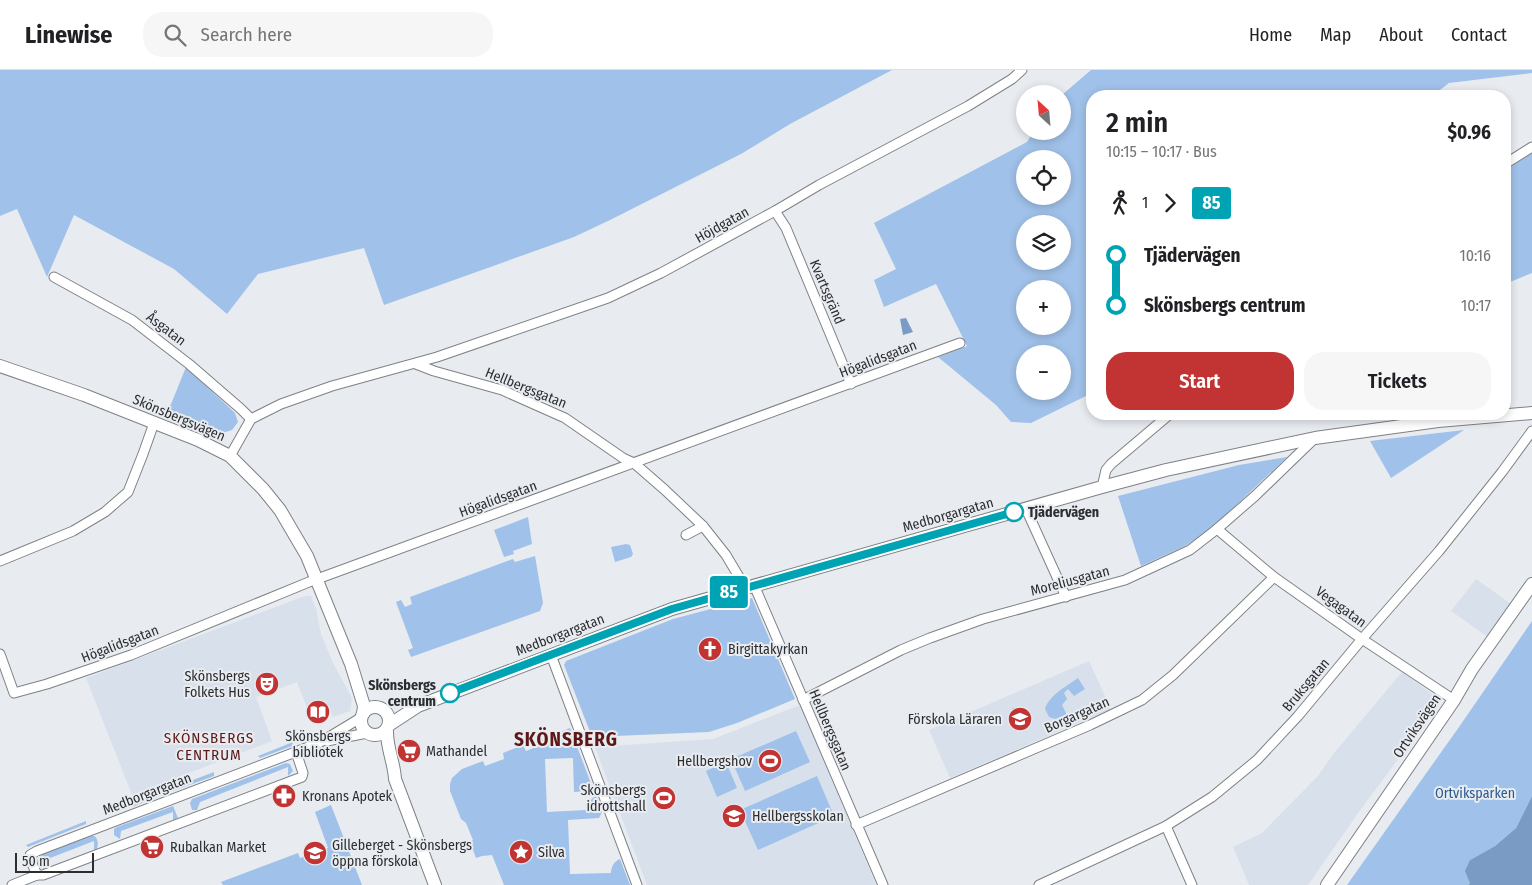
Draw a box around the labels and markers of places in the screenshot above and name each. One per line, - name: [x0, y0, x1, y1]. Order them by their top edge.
- marker: Tjädervägen: [1004, 502, 1024, 522]
- place label: Tjädervägen: [1028, 504, 1099, 521]
- church icon: Birgittakyrkan: [697, 636, 723, 662]
- place label: Birgittakyrkan: [728, 641, 808, 658]
- place label: Skönsbergs Folkets Hus: [184, 668, 250, 701]
- theatre icon: Skönsbergs Folkets Hus: [254, 671, 280, 697]
- place label: Skönsbergs centrum: [368, 677, 436, 710]
- marker: Skönsbergs centrum: [440, 683, 460, 703]
- library icon: Skönsbergs bibliotek: [305, 699, 331, 725]
- school or university icon: Förskola Läraren: [1007, 706, 1033, 732]
- place label: Förskola Läraren: [908, 711, 1002, 728]
- place label: Skönsbergs bibliotek: [285, 728, 351, 761]
- supermarket icon: Mathandel: [396, 738, 422, 764]
- place label: Mathandel: [426, 743, 487, 760]
- sports icon: Hellbergshov: [757, 748, 783, 774]
- place label: Hellbergshov: [677, 753, 753, 770]
- place label: Skönsbergs idrottshall: [580, 782, 646, 815]
- pharmacy icon: Kronans Apotek: [271, 783, 297, 809]
- sports icon: Skönsbergs idrottshall: [651, 785, 677, 811]
- place label: Kronans Apotek: [302, 788, 393, 805]
- school or university icon: Hellbergsskolan: [721, 803, 747, 829]
- place label: Hellbergsskolan: [752, 808, 844, 825]
- supermarket icon: Rubalkan Market: [139, 834, 165, 860]
- place label: Gilleberget - Skönsbergs öppna förskola: [332, 837, 472, 870]
- place label: Rubalkan Market: [170, 839, 267, 856]
- place icon: Silva: [508, 839, 534, 865]
- school or university icon: Gilleberget - Skönsbergs öppna förskola: [302, 840, 328, 866]
- place label: Silva: [538, 844, 565, 861]

